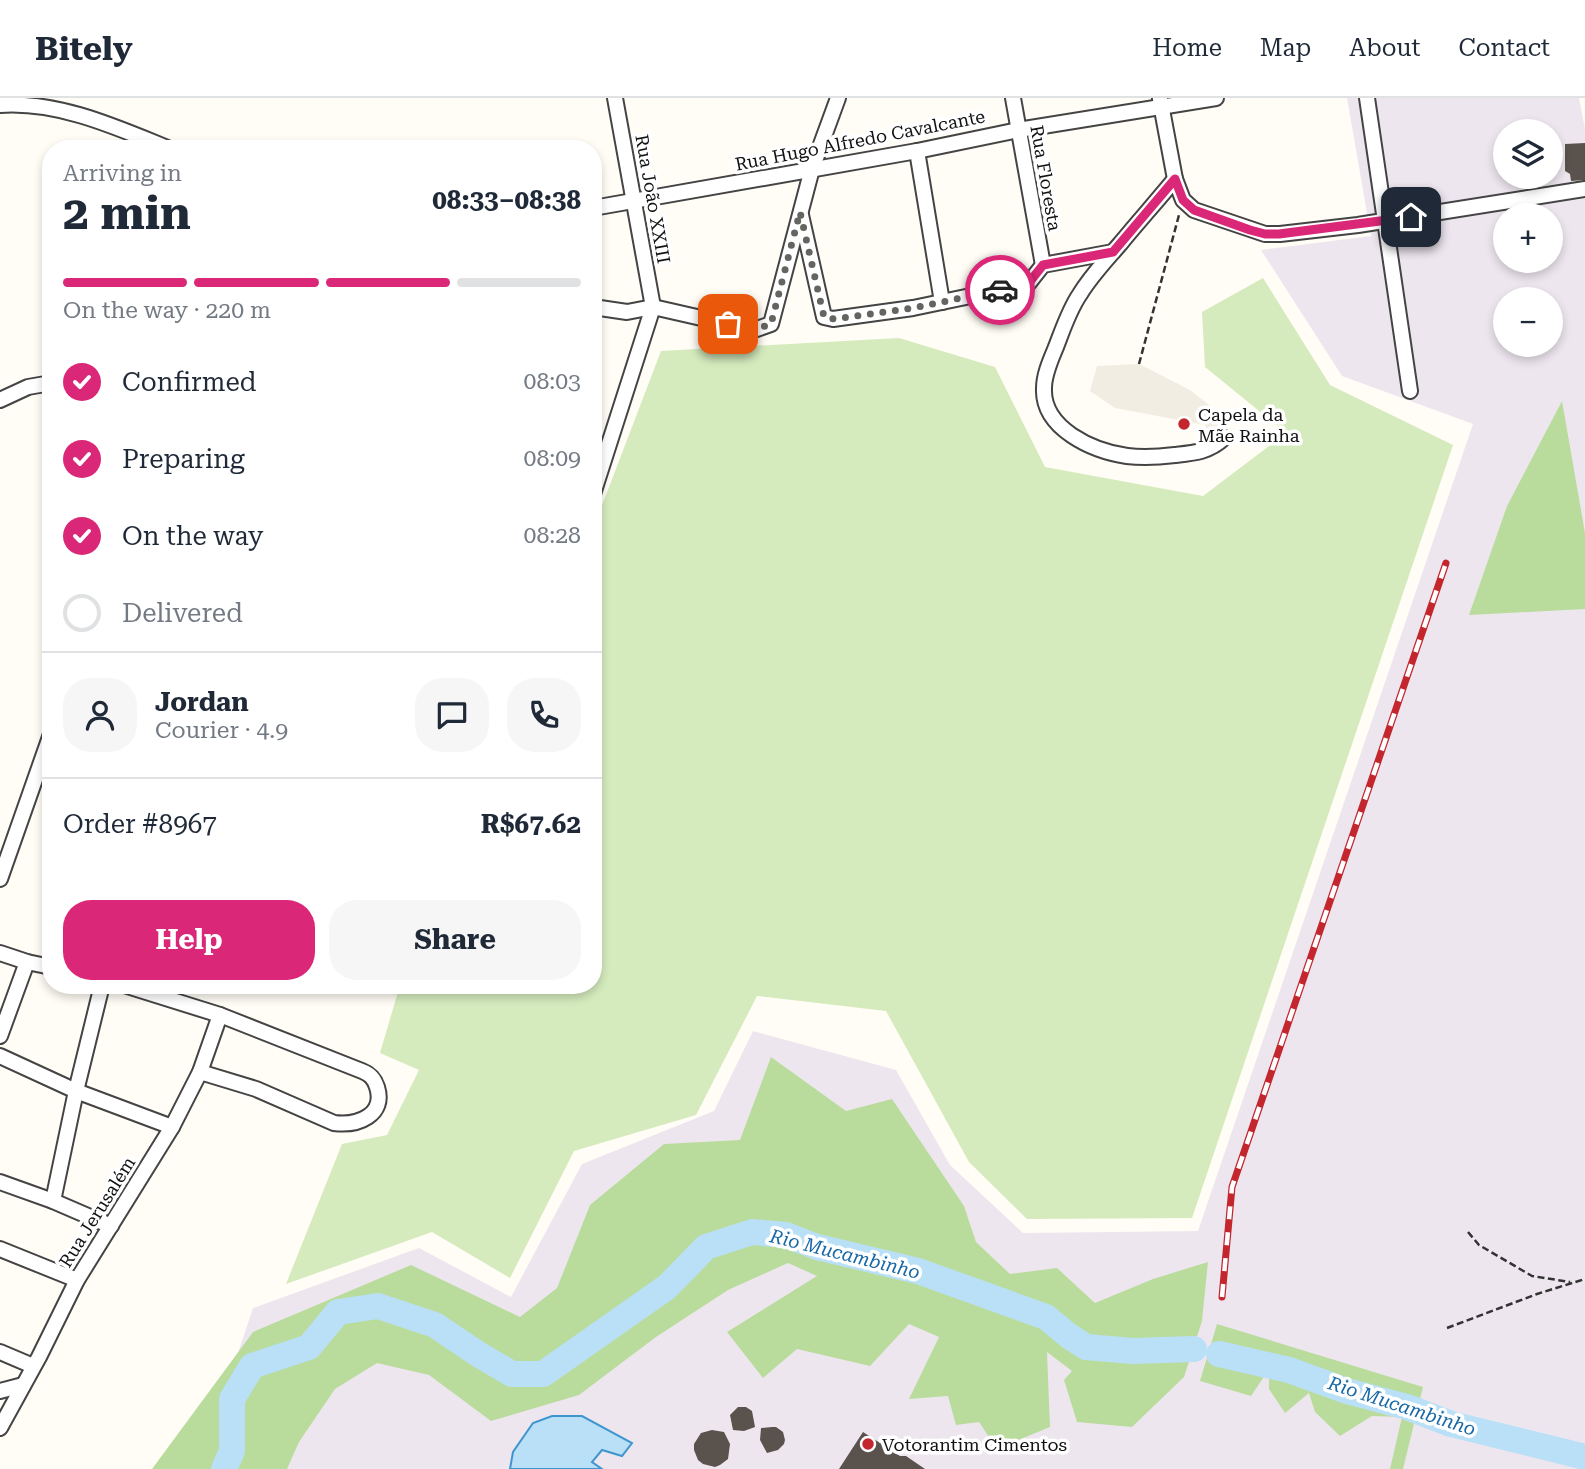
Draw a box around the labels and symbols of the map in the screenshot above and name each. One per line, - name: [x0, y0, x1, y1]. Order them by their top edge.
- street label: Rua Hugo Alfredo Cavalcante: [733, 105, 987, 175]
- street label: Rua Floresta: [1026, 123, 1066, 233]
- street label: Rua João XXIII: [631, 133, 675, 265]
- pin: [1381, 187, 1441, 247]
- courier: [965, 255, 1035, 325]
- pin: [698, 294, 758, 354]
- place label: Capela da Mãe Rainha: [1198, 404, 1300, 446]
- marker: Capela da Mãe Rainha: [1176, 416, 1192, 432]
- street label: Rua Jerusalém: [55, 1153, 139, 1271]
- water label: Rio Mucambinho: [767, 1224, 922, 1284]
- water label: Rio Mucambinho: [1324, 1371, 1479, 1441]
- place label: Votorantim Cimentos: [882, 1434, 1067, 1455]
- marker: Votorantim Cimentos: [860, 1436, 876, 1452]

